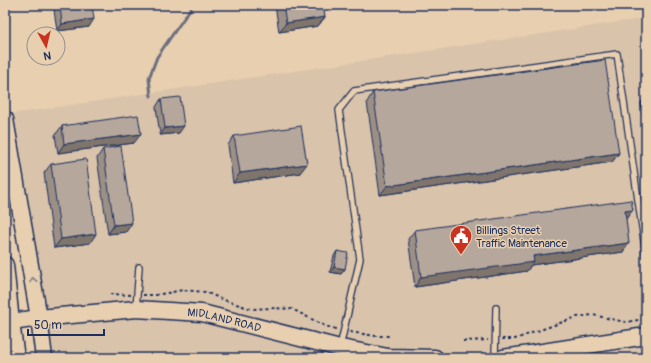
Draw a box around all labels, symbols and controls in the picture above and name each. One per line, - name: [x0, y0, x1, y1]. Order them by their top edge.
- north arrow: [26, 26, 66, 66]
- text: N: [42, 48, 52, 62]
- public building icon: Billings Street Traffic Maintenance: [448, 223, 474, 256]
- place label: Billings Street Traffic Maintenance: [476, 224, 567, 250]
- one-way arrow: [29, 277, 38, 283]
- street label: MIDLAND ROAD: [187, 306, 263, 334]
- scale bar: [28, 311, 104, 337]
- text: 50 m: [34, 318, 62, 333]

